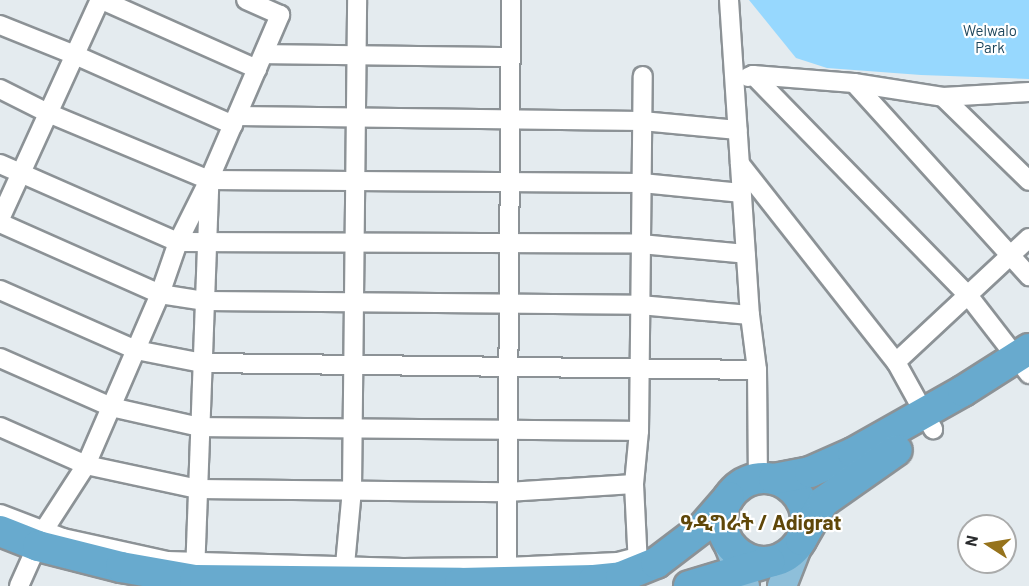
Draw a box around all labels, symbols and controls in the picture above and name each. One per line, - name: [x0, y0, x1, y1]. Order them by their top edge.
- park label: Welwalo Park: [963, 21, 1017, 56]
- district label: ዓዲግራት / Adigrat: [681, 509, 841, 535]
- north arrow: [957, 514, 1017, 574]
- text: N: [960, 533, 981, 548]

